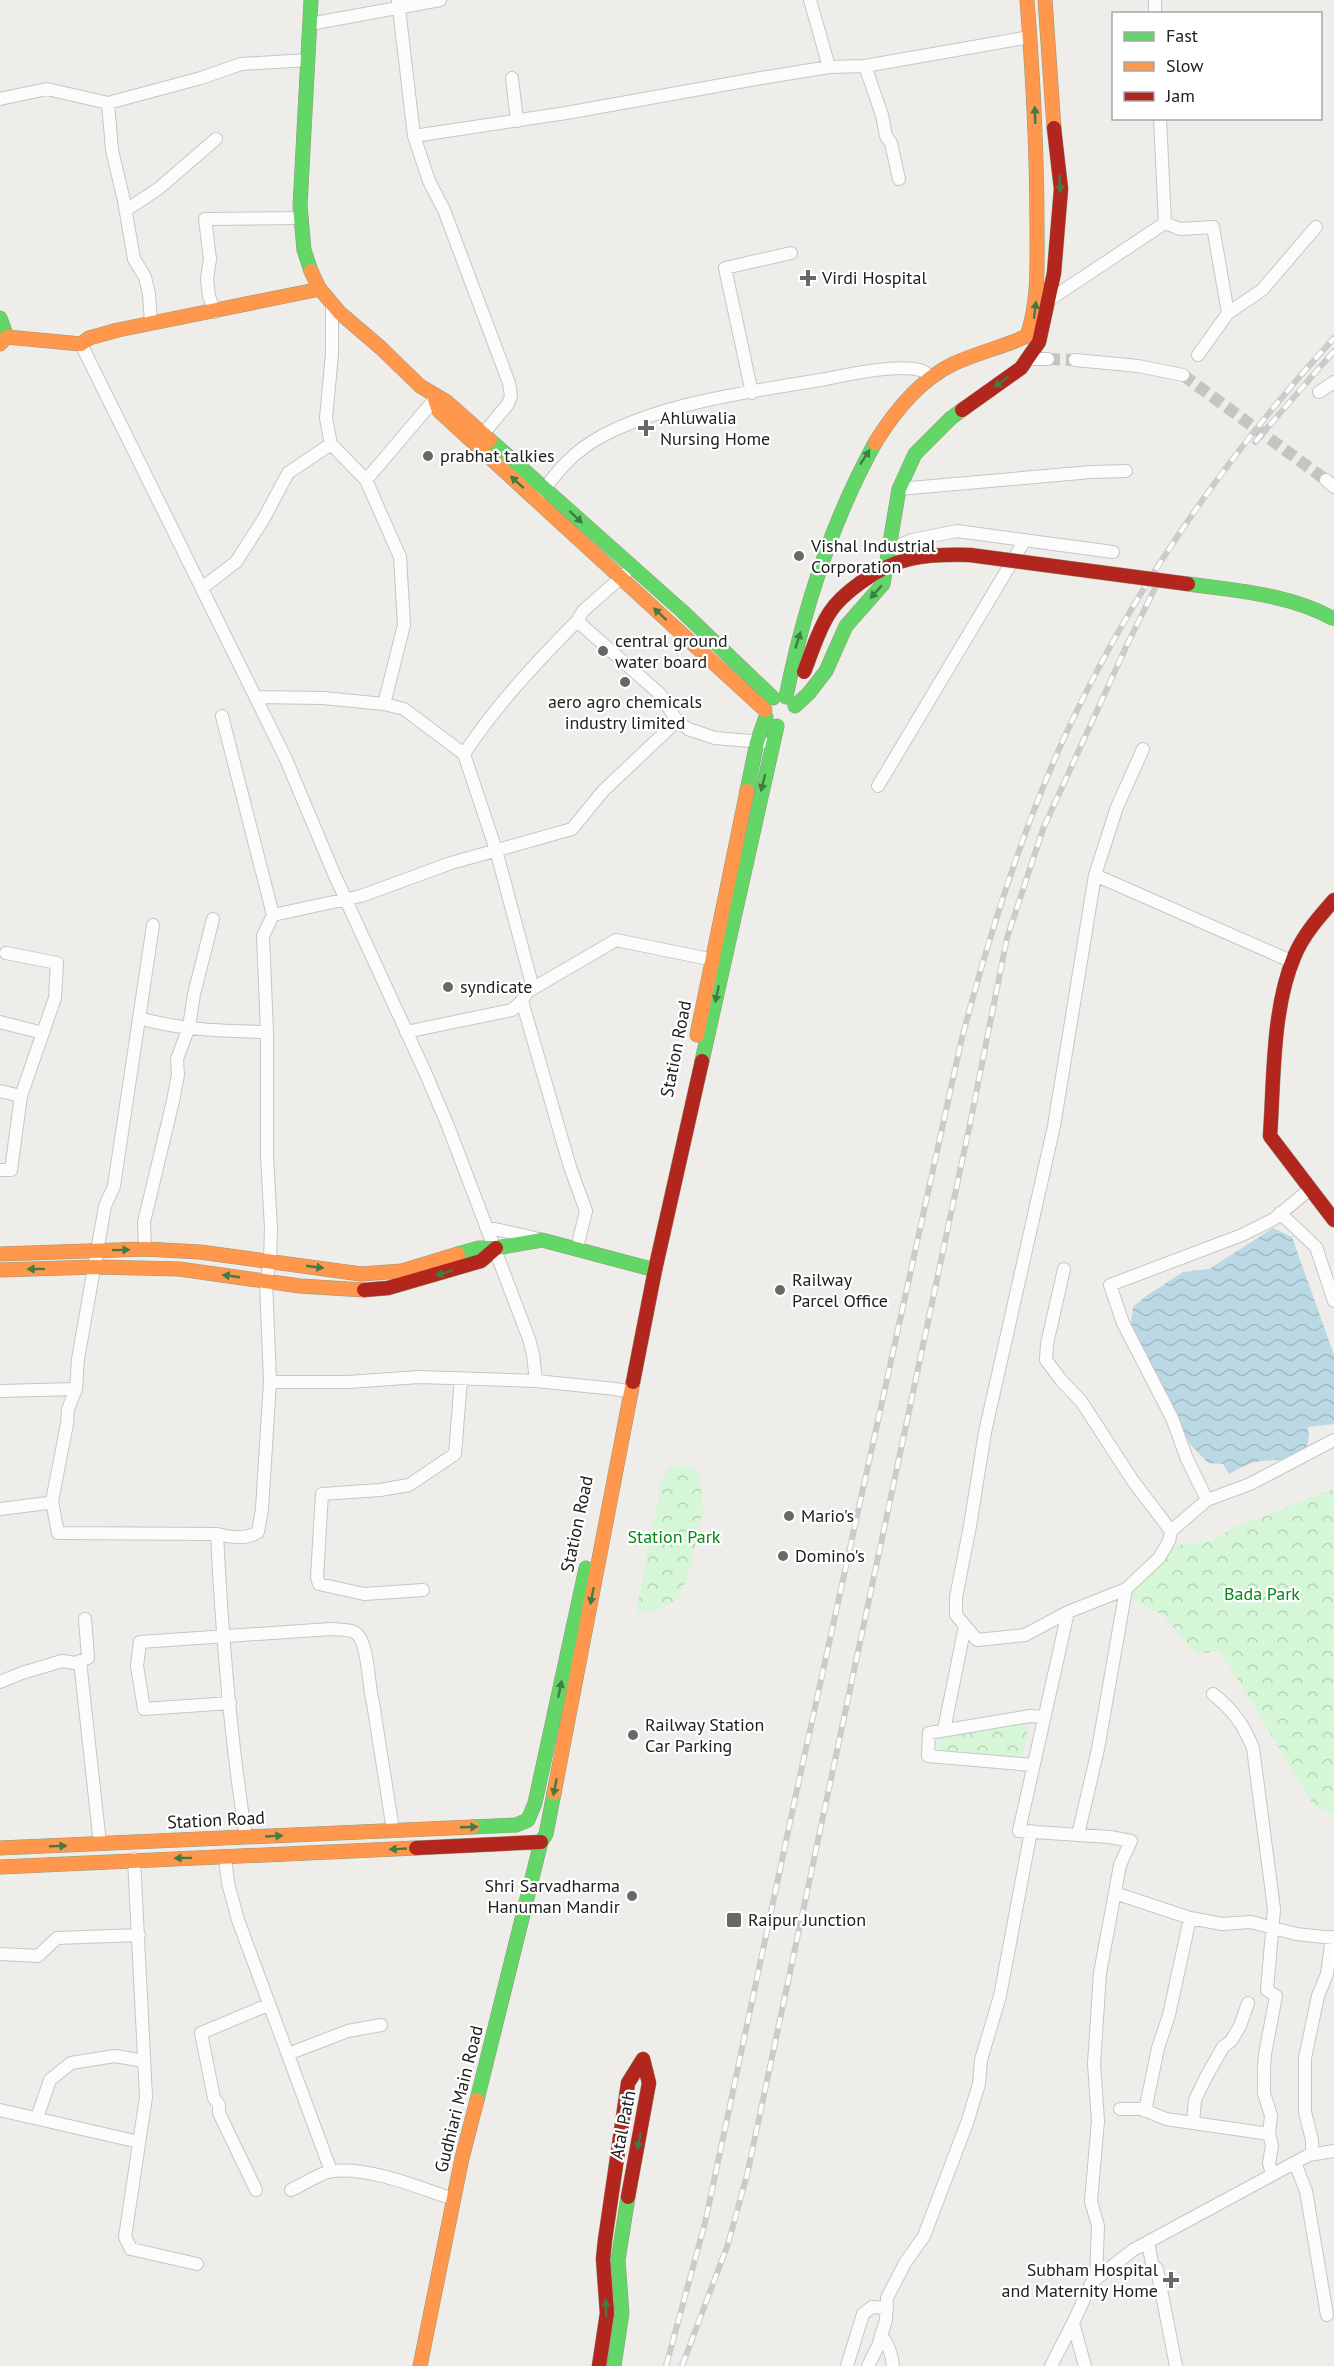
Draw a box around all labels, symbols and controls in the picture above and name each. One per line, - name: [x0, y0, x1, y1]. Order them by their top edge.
- legend: [1112, 12, 1322, 120]
- text: Fast: [1166, 24, 1198, 47]
- text: Slow: [1166, 54, 1204, 77]
- text: Jam: [1165, 84, 1195, 107]
- one-way arrow: [1031, 106, 1040, 125]
- one-way arrow: [1055, 174, 1065, 193]
- place label: Virdi Hospital: [821, 266, 927, 289]
- marker: Virdi Hospital: [799, 269, 817, 287]
- one-way arrow: [1030, 300, 1040, 319]
- one-way arrow: [994, 376, 1010, 388]
- place label: Ahluwalia Nursing Home: [660, 406, 770, 450]
- marker: Ahluwalia Nursing Home: [637, 419, 655, 437]
- place label: prabhat talkies: [440, 444, 555, 467]
- marker: prabhat talkies: [421, 449, 435, 463]
- one-way arrow: [860, 449, 871, 466]
- one-way arrow: [509, 475, 524, 489]
- one-way arrow: [568, 510, 583, 524]
- place label: Vishal Industrial Corporation: [810, 534, 936, 578]
- marker: Vishal Industrial Corporation: [792, 549, 806, 563]
- one-way arrow: [870, 584, 883, 599]
- one-way arrow: [653, 607, 668, 621]
- place label: central ground water board: [615, 629, 728, 673]
- one-way arrow: [794, 631, 803, 649]
- marker: central ground water board: [596, 644, 610, 658]
- marker: aero agro chemicals industry limited: [618, 675, 632, 689]
- place label: aero agro chemicals industry limited: [548, 690, 702, 734]
- one-way arrow: [757, 774, 767, 792]
- place label: syndicate: [460, 975, 532, 998]
- marker: syndicate: [441, 980, 455, 994]
- one-way arrow: [712, 985, 722, 1003]
- street label: Station Road: [655, 999, 696, 1099]
- one-way arrow: [112, 1245, 131, 1255]
- one-way arrow: [306, 1263, 325, 1272]
- one-way arrow: [27, 1264, 46, 1273]
- place label: Railway Parcel Office: [792, 1268, 888, 1312]
- one-way arrow: [435, 1269, 453, 1278]
- one-way arrow: [221, 1271, 240, 1280]
- marker: Railway Parcel Office: [773, 1283, 787, 1297]
- street label: Station Road: [555, 1474, 598, 1574]
- place label: Mario's: [801, 1504, 854, 1527]
- marker: Mario's: [782, 1509, 796, 1523]
- park label: Station Park: [628, 1525, 721, 1548]
- place label: Domino's: [795, 1544, 865, 1567]
- marker: Domino's: [776, 1549, 790, 1563]
- park label: Bada Park: [1224, 1582, 1300, 1605]
- one-way arrow: [587, 1587, 596, 1606]
- one-way arrow: [555, 1680, 565, 1698]
- place label: Railway Station Car Parking: [645, 1713, 764, 1757]
- marker: Railway Station Car Parking: [626, 1728, 640, 1742]
- one-way arrow: [550, 1778, 559, 1797]
- street label: Station Road: [166, 1805, 265, 1834]
- one-way arrow: [460, 1822, 479, 1831]
- one-way arrow: [265, 1831, 284, 1840]
- one-way arrow: [49, 1841, 68, 1850]
- one-way arrow: [389, 1844, 408, 1853]
- one-way arrow: [173, 1854, 192, 1863]
- place label: Shri Sarvadharma Hanuman Mandir: [485, 1874, 620, 1918]
- marker: Shri Sarvadharma Hanuman Mandir: [625, 1889, 639, 1903]
- place label: Raipur Junction: [748, 1908, 866, 1931]
- marker: Raipur Junction: [725, 1911, 743, 1929]
- street label: Gudhiari Main Road: [429, 2023, 488, 2175]
- street label: Atal Path: [605, 2089, 640, 2161]
- one-way arrow: [634, 2132, 643, 2151]
- place label: Subham Hospital and Maternity Home: [1002, 2258, 1159, 2302]
- marker: Subham Hospital and Maternity Home: [1162, 2271, 1180, 2289]
- one-way arrow: [602, 2299, 611, 2318]

